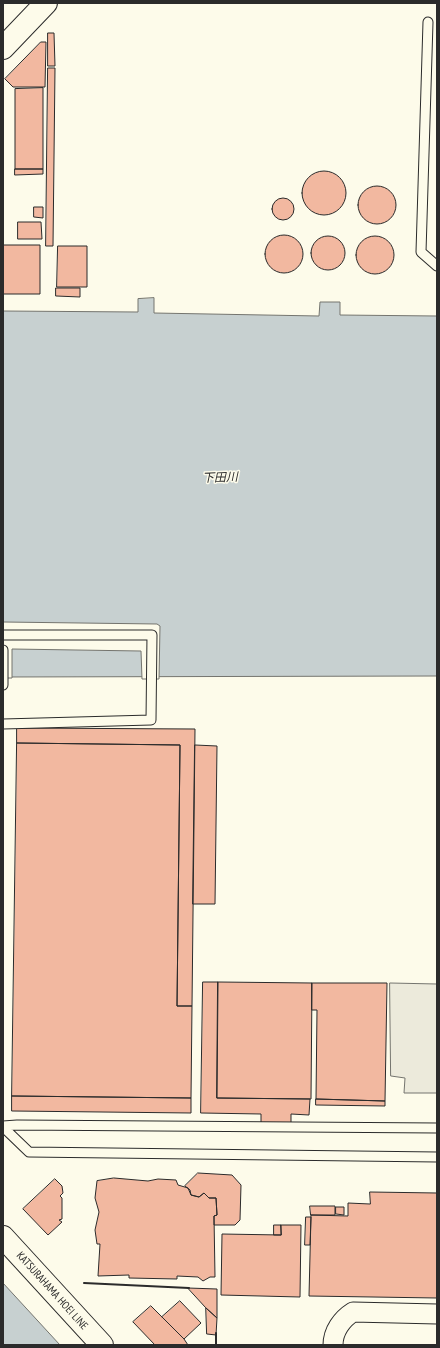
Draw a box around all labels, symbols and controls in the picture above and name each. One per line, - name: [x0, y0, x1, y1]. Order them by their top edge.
- water label: 下田川: [202, 470, 238, 486]
- street label: KATSURAHAMA HOEI LINE: [14, 1249, 90, 1333]

